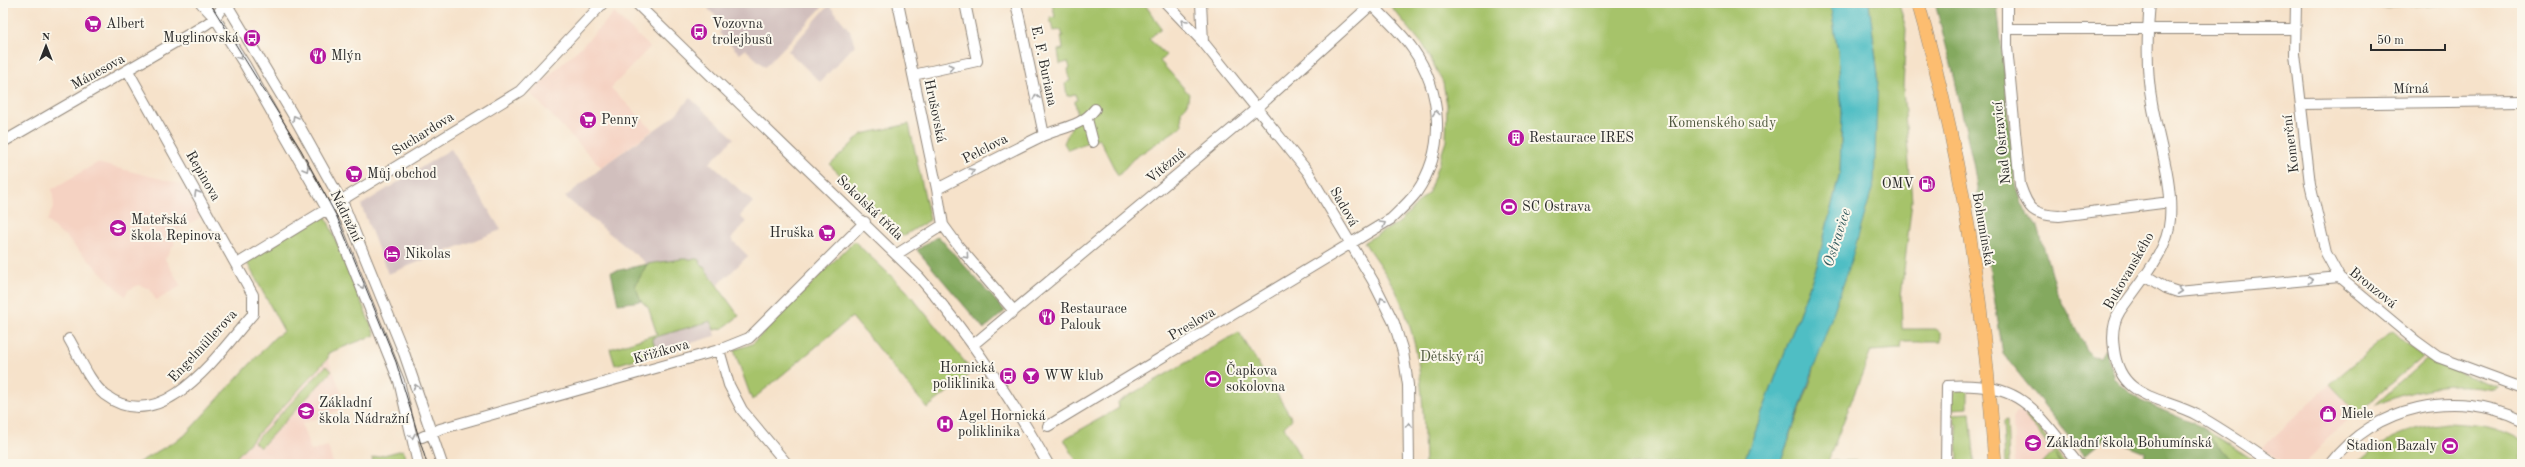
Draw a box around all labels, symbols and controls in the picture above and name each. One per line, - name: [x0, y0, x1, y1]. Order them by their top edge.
- supermarket icon: Albert: [83, 14, 103, 34]
- place label: Albert: [106, 17, 145, 31]
- place label: Vozovna trolejbusů: [712, 17, 773, 47]
- one-way arrow: [1182, 20, 1189, 27]
- bus stop icon: Vozovna trolejbusů: [689, 22, 709, 42]
- street label: E. F. Buriana: [1029, 25, 1059, 108]
- north arrow: [26, 26, 66, 66]
- scale bar: [2371, 26, 2445, 52]
- bus stop icon: Muglinovská: [242, 28, 262, 48]
- place label: Muglinovská: [163, 31, 239, 45]
- text: N: [42, 32, 51, 43]
- text: 50 m: [2377, 34, 2404, 47]
- restaurant icon: Mlýn: [308, 46, 328, 66]
- place label: Mlýn: [331, 49, 362, 63]
- street label: Mánesova: [69, 52, 127, 92]
- one-way arrow: [235, 53, 243, 60]
- one-way arrow: [948, 63, 954, 71]
- street label: Hrušovská: [921, 78, 949, 144]
- street label: Mírná: [2393, 82, 2429, 96]
- one-way arrow: [1032, 94, 1041, 100]
- street label: Nad Ostravicí: [1991, 101, 2013, 185]
- street label: Suchardova: [390, 109, 456, 159]
- supermarket icon: Penny: [578, 110, 598, 130]
- one-way arrow: [1432, 110, 1441, 116]
- place label: Penny: [601, 113, 639, 127]
- street label: Komerční: [2280, 114, 2301, 174]
- one-way arrow: [292, 115, 299, 122]
- park label: Komenského sady: [1668, 116, 1777, 130]
- building icon: Restaurace IRES: [1506, 128, 1526, 148]
- place label: Restaurace IRES: [1529, 131, 1634, 145]
- street label: Pelclova: [960, 132, 1010, 166]
- street label: Vítězná: [1144, 146, 1188, 186]
- street label: Repinova: [183, 149, 223, 204]
- supermarket icon: Můj obchod: [344, 164, 364, 184]
- one-way arrow: [301, 165, 308, 172]
- place label: Můj obchod: [367, 167, 437, 181]
- one-way arrow: [968, 168, 976, 176]
- street label: Sokolská třída: [834, 173, 906, 243]
- fuel station icon: OMV: [1917, 174, 1937, 194]
- place label: OMV: [1882, 177, 1914, 191]
- street label: Sadová: [1327, 185, 1361, 229]
- street label: Nádražní: [328, 188, 364, 244]
- one-way arrow: [194, 190, 201, 197]
- street label: Bohumínská: [1970, 191, 1996, 267]
- sports icon: SC Ostrava: [1499, 197, 1519, 217]
- place label: SC Ostrava: [1522, 200, 1591, 214]
- water label: Ostravice: [1822, 207, 1854, 269]
- place label: Mateřská škola Repinova: [131, 213, 221, 243]
- school or university icon: Mateřská škola Repinova: [108, 218, 128, 238]
- one-way arrow: [1379, 222, 1386, 229]
- supermarket icon: Hruška: [817, 223, 837, 243]
- place label: Hruška: [769, 226, 814, 240]
- street label: Bukovanského: [2101, 230, 2157, 312]
- hotel icon: Nikolas: [382, 244, 402, 264]
- place label: Nikolas: [405, 247, 451, 261]
- one-way arrow: [962, 251, 969, 258]
- street label: Bronzová: [2347, 265, 2399, 311]
- one-way arrow: [2307, 275, 2313, 284]
- one-way arrow: [357, 282, 365, 290]
- one-way arrow: [2177, 286, 2183, 295]
- one-way arrow: [1379, 296, 1387, 304]
- place label: Restaurace Palouk: [1060, 302, 1127, 332]
- street label: Preslova: [1166, 305, 1218, 343]
- street label: Engelmüllerova: [166, 307, 240, 385]
- restaurant icon: Restaurace Palouk: [1037, 307, 1057, 327]
- street label: Křižíkova: [631, 337, 691, 367]
- park label: Dětský ráj: [1420, 350, 1484, 364]
- place label: Hornická poliklinika: [933, 361, 995, 391]
- place label: Čapkova sokolovna: [1226, 361, 1285, 394]
- bus stop icon: Hornická poliklinika: [998, 366, 1018, 386]
- bar icon: WW klub: [1021, 366, 1041, 386]
- place label: WW klub: [1044, 369, 1104, 383]
- sports icon: Čapkova sokolovna: [1203, 369, 1223, 389]
- one-way arrow: [412, 384, 421, 391]
- place label: Základní škola Nádražní: [319, 396, 409, 426]
- school or university icon: Základní škola Nádražní: [296, 401, 316, 421]
- shop icon: Miele: [2318, 404, 2338, 424]
- place label: Miele: [2341, 407, 2373, 421]
- place label: Agel Hornická poliklinika: [958, 409, 1046, 439]
- hospital icon: Agel Hornická poliklinika: [935, 414, 955, 434]
- one-way arrow: [1405, 422, 1413, 428]
- one-way arrow: [407, 433, 415, 439]
- school or university icon: Základní škola Bohumínská: [2023, 433, 2043, 453]
- place label: Základní škola Bohumínská: [2046, 436, 2212, 450]
- sports icon: Stadion Bazaly: [2440, 436, 2460, 456]
- place label: Stadion Bazaly: [2346, 439, 2438, 453]

